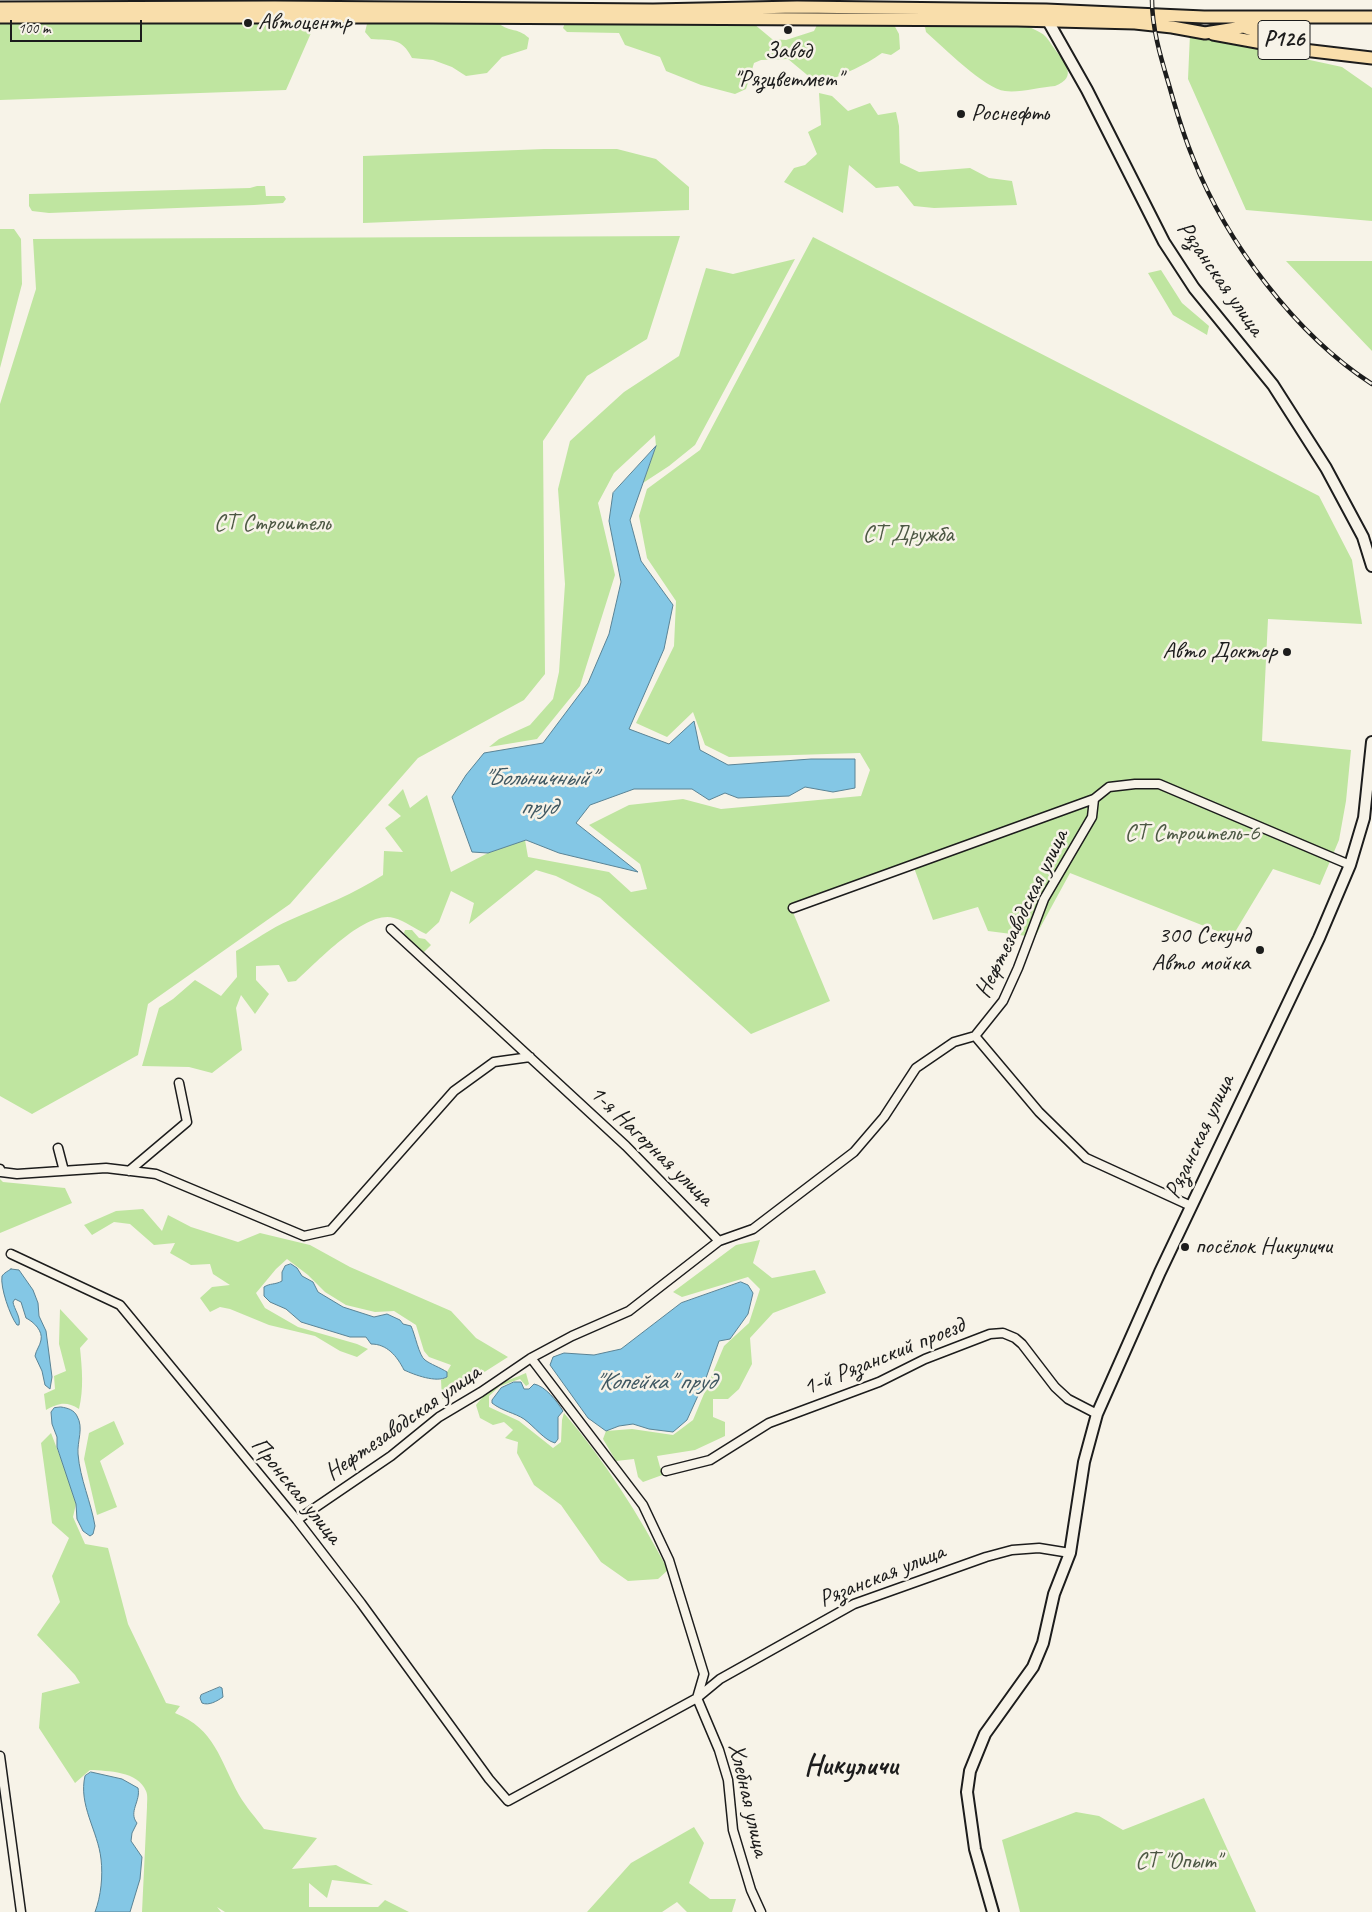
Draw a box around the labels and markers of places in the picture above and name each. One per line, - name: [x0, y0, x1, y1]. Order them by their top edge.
- place label: Автоцентр: [258, 9, 352, 37]
- marker: Автоцентр: [242, 17, 254, 29]
- marker: Завод "Рязцветмет": [782, 24, 794, 36]
- place label: Завод "Рязцветмет": [734, 38, 842, 94]
- place label: Роснефть: [971, 100, 1049, 128]
- marker: Роснефть: [955, 108, 967, 120]
- place label: Авто Доктор: [1163, 638, 1277, 666]
- marker: Авто Доктор: [1281, 646, 1293, 658]
- place label: 300 Секунд Авто мойка: [1152, 922, 1250, 978]
- marker: 300 Секунд Авто мойка: [1254, 944, 1266, 956]
- place label: посёлок Никуличи: [1195, 1233, 1332, 1261]
- marker: посёлок Никуличи: [1179, 1241, 1191, 1253]

